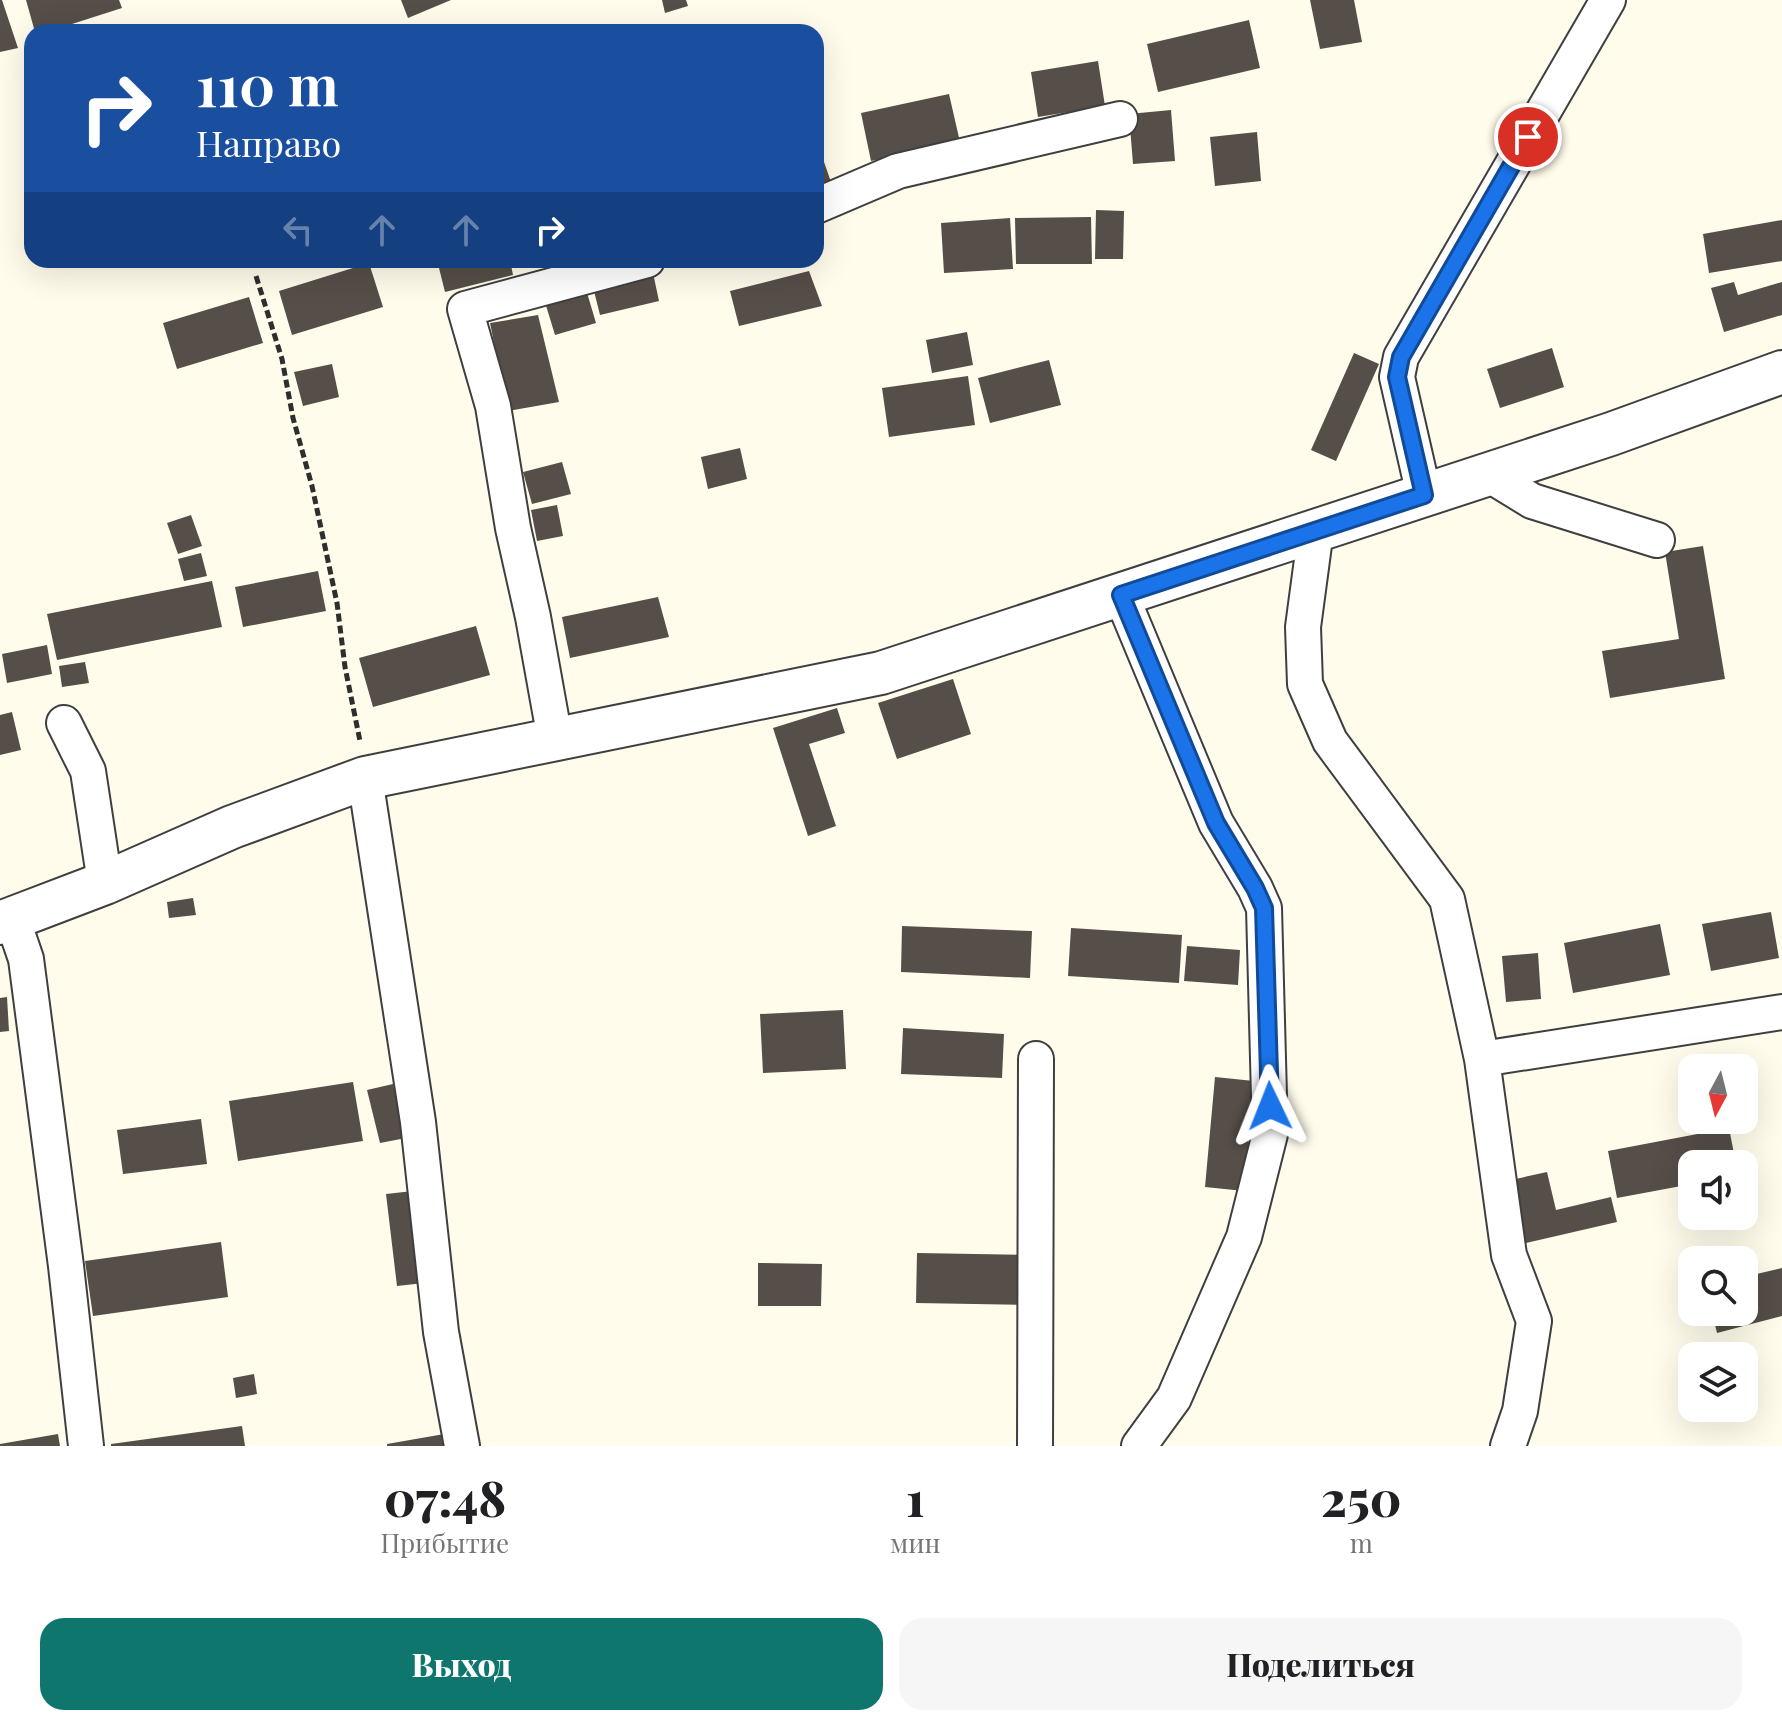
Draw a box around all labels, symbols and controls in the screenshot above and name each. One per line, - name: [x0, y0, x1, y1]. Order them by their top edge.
- text: 110 m: [196, 46, 339, 121]
- icon: right: [64, 56, 168, 160]
- pin: [1494, 103, 1562, 171]
- icon: arrive: [1506, 115, 1550, 159]
- text: Направо: [196, 118, 341, 166]
- icon: left: [276, 208, 320, 252]
- icon: ahead: [360, 208, 404, 252]
- icon: ahead: [444, 208, 488, 252]
- icon: right: [528, 208, 572, 252]
- north arrow: [1678, 1054, 1758, 1134]
- map controls: [1678, 1054, 1758, 1422]
- position arrow: [1228, 1064, 1312, 1148]
- button: sound: [1678, 1150, 1758, 1230]
- button: search: [1678, 1246, 1758, 1326]
- button: layers: [1678, 1342, 1758, 1422]
- text: 07:48: [384, 1465, 506, 1529]
- text: 1: [906, 1465, 925, 1529]
- text: 250: [1321, 1465, 1401, 1529]
- text: Прибытие: [381, 1525, 509, 1560]
- text: мин: [890, 1525, 941, 1560]
- text: m: [1350, 1525, 1373, 1560]
- button: Выход: [40, 1618, 883, 1710]
- button: Поделиться: [899, 1618, 1742, 1710]

